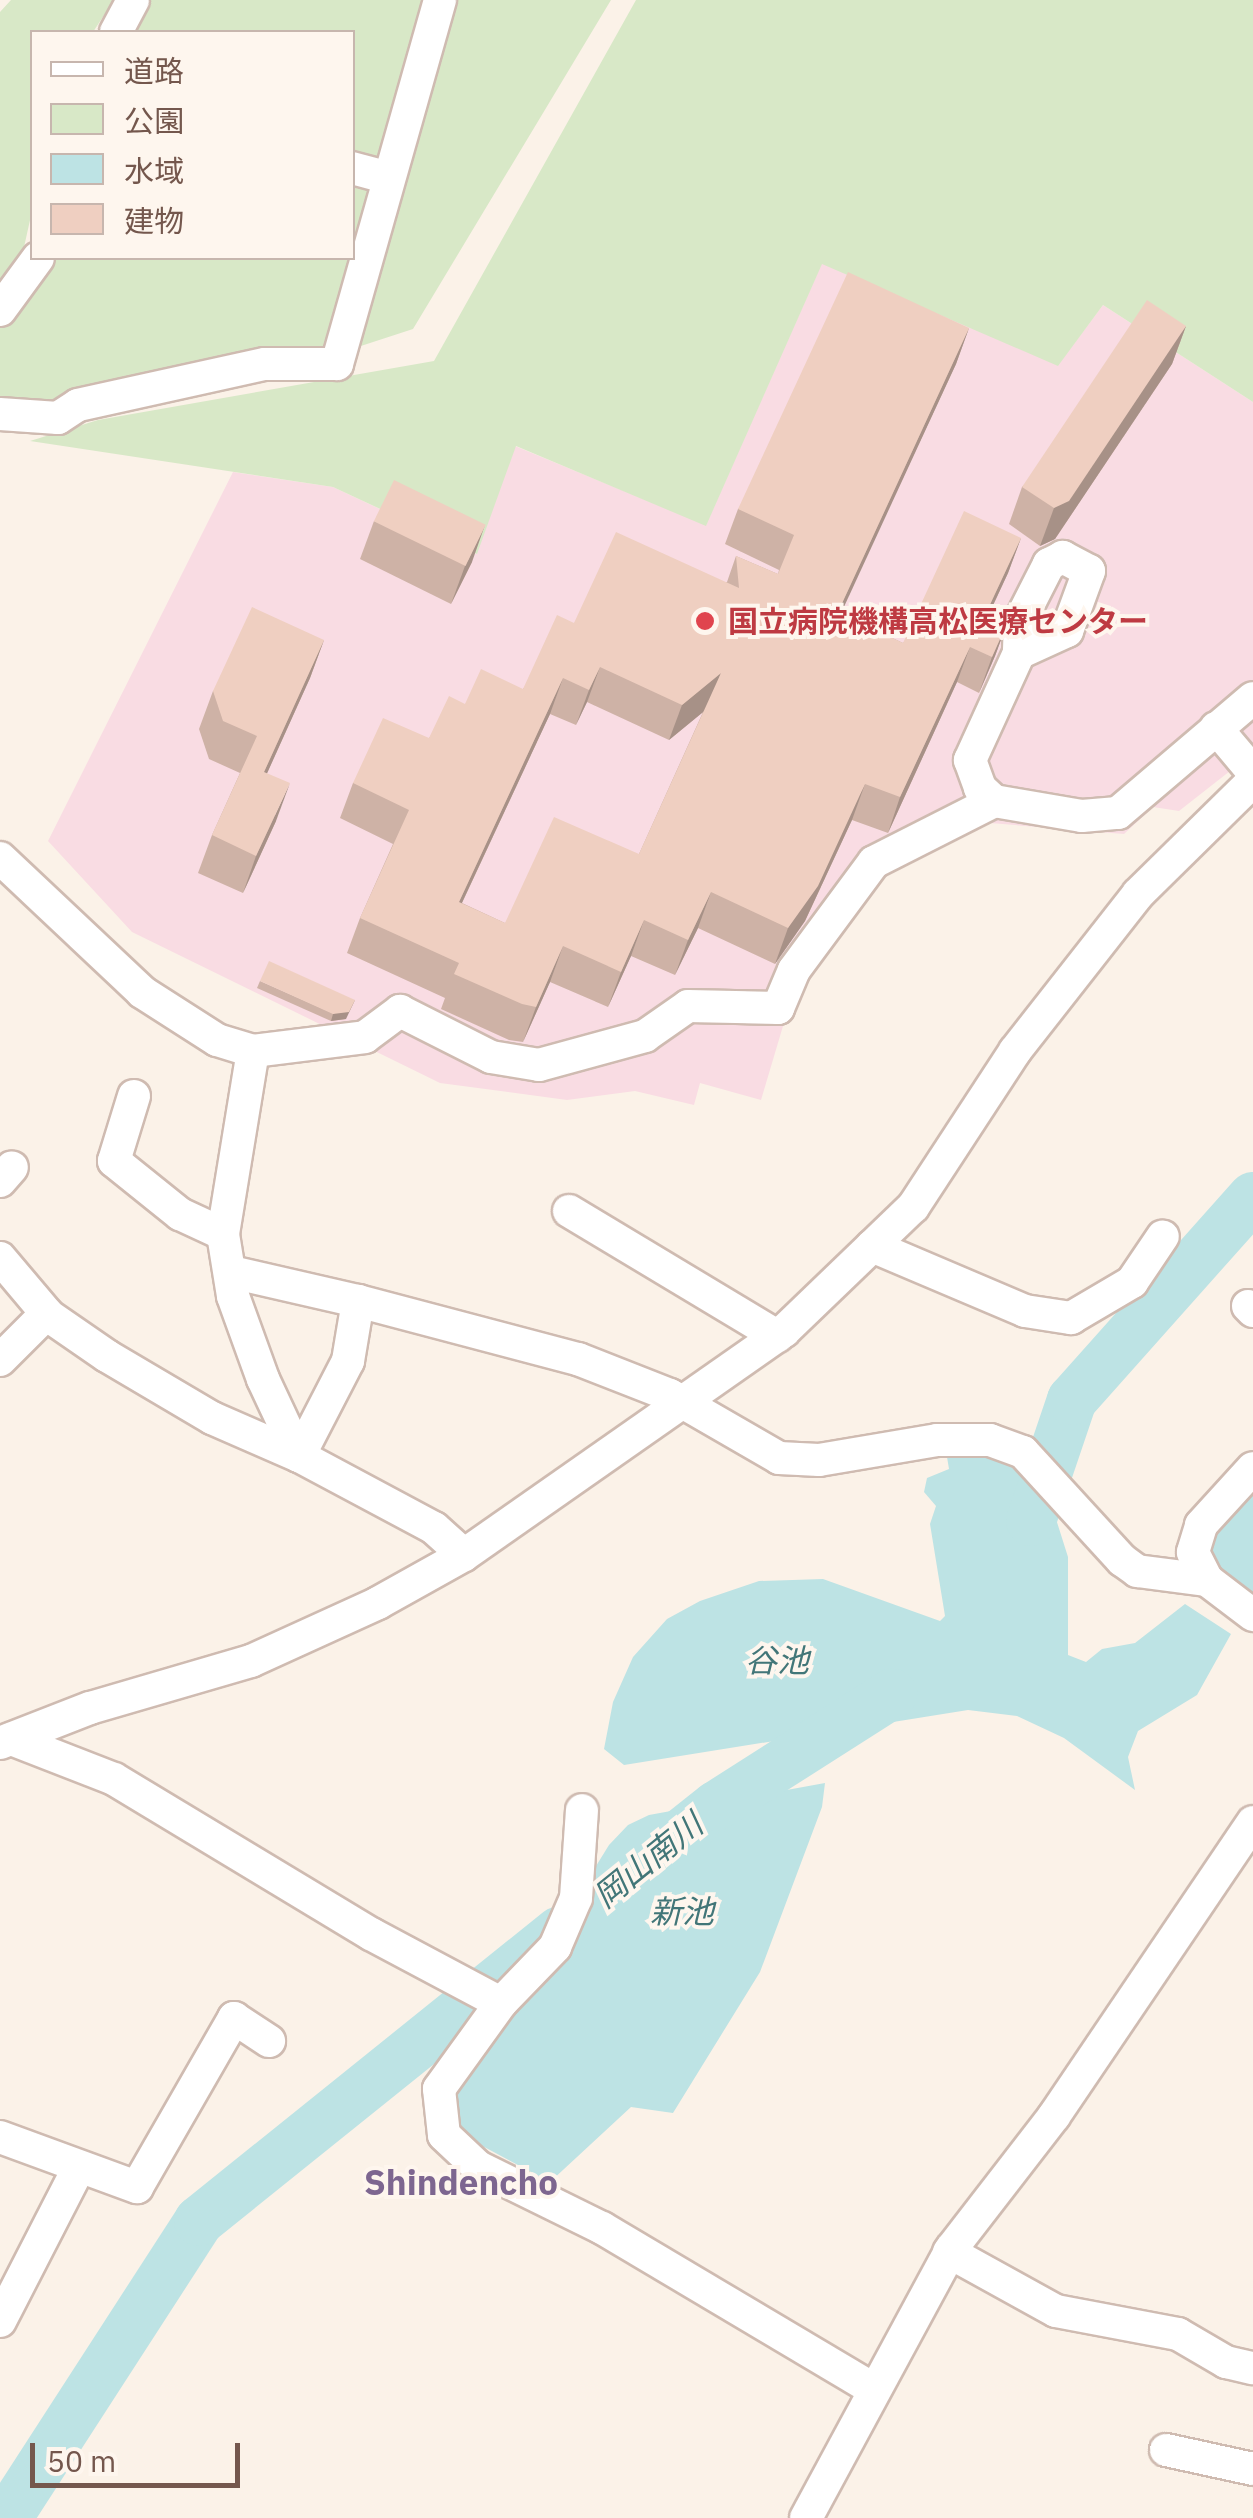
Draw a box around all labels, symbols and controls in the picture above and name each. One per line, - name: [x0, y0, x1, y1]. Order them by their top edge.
- legend: [30, 30, 355, 260]
- text: 道路: [124, 51, 184, 90]
- text: 公園: [124, 101, 184, 140]
- text: 水域: [124, 151, 184, 190]
- text: 建物: [124, 201, 184, 240]
- place label: 国立病院機構高松医療センター: [728, 603, 1148, 639]
- marker: 国立病院機構高松医療センター: [692, 608, 718, 634]
- water label: 谷池: [745, 1641, 809, 1679]
- water label: 岡山南川: [586, 1805, 710, 1915]
- water label: 新池: [650, 1892, 714, 1930]
- district label: Shindencho: [364, 2161, 558, 2203]
- scale bar: [35, 2423, 245, 2485]
- text: 50 m: [47, 2441, 116, 2480]

